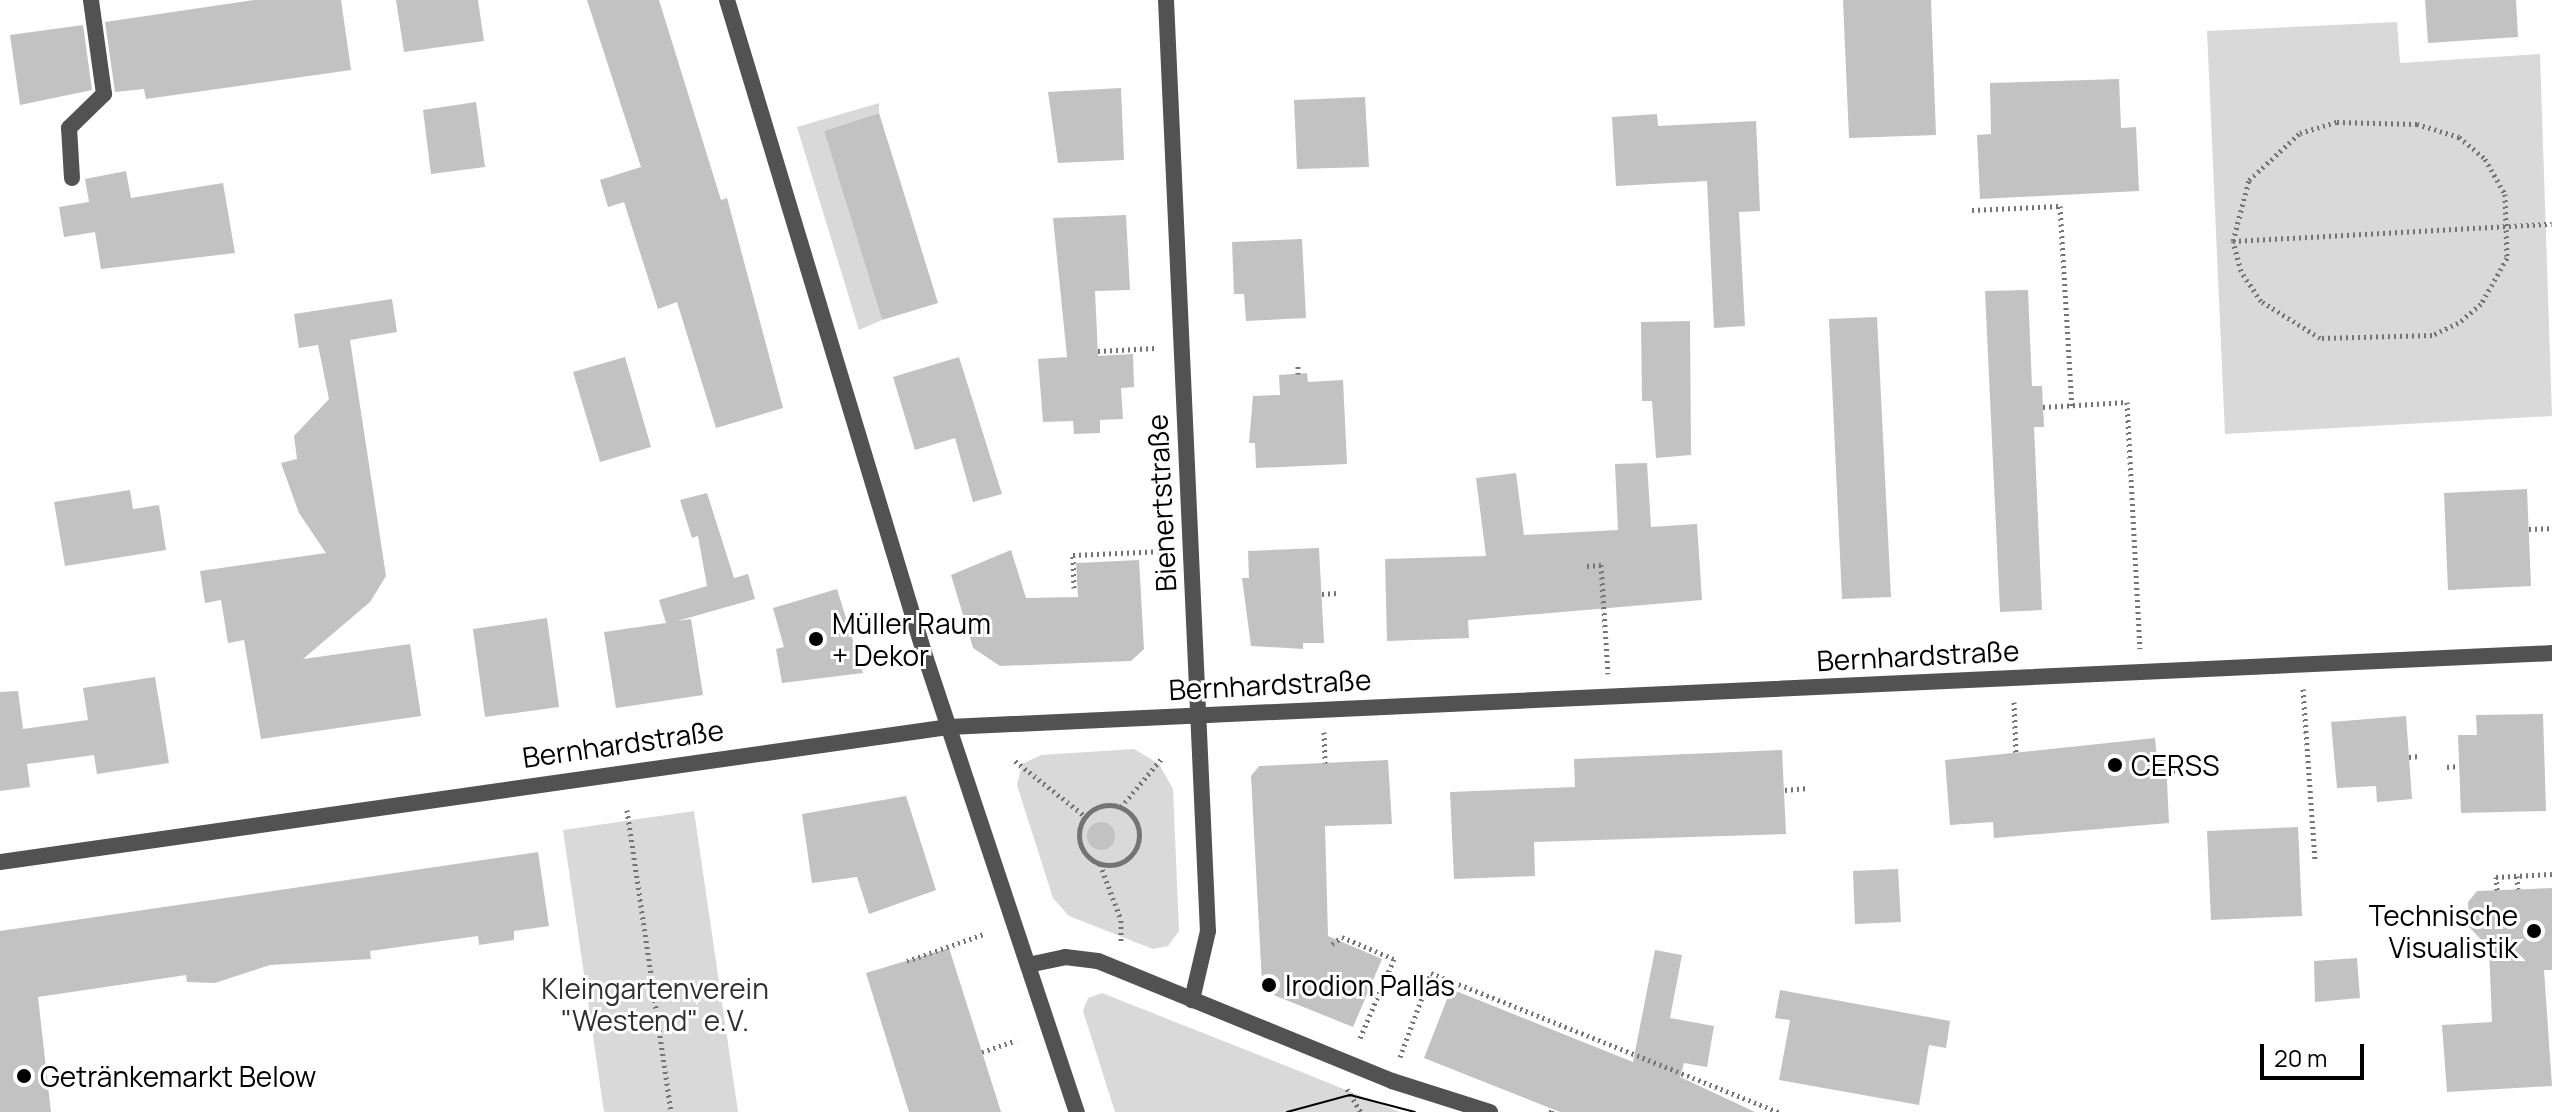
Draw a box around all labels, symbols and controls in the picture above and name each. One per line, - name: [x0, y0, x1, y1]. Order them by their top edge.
- street label: Bienertstraße: [1140, 413, 1182, 593]
- place label: Müller Raum + Dekor: [832, 606, 991, 672]
- marker: Müller Raum + Dekor: [807, 630, 825, 648]
- street label: Bernhardstraße: [1816, 633, 2020, 677]
- street label: Bernhardstraße: [1168, 662, 1372, 706]
- street label: Bernhardstraße: [520, 712, 726, 774]
- place label: CERSS: [2131, 748, 2220, 782]
- marker: CERSS: [2106, 756, 2124, 774]
- place label: Technische Visualistik: [2369, 898, 2518, 964]
- marker: Technische Visualistik: [2525, 922, 2543, 940]
- place label: Irodion Pallas: [1285, 968, 1455, 1002]
- park label: Kleingartenverein "Westend" e.V.: [541, 971, 769, 1037]
- marker: Irodion Pallas: [1260, 976, 1278, 994]
- scale bar: [2264, 1028, 2368, 1078]
- text: 20 m: [2274, 1041, 2327, 1074]
- place label: Getränkemarkt Below: [40, 1059, 316, 1093]
- marker: Getränkemarkt Below: [15, 1067, 33, 1085]

